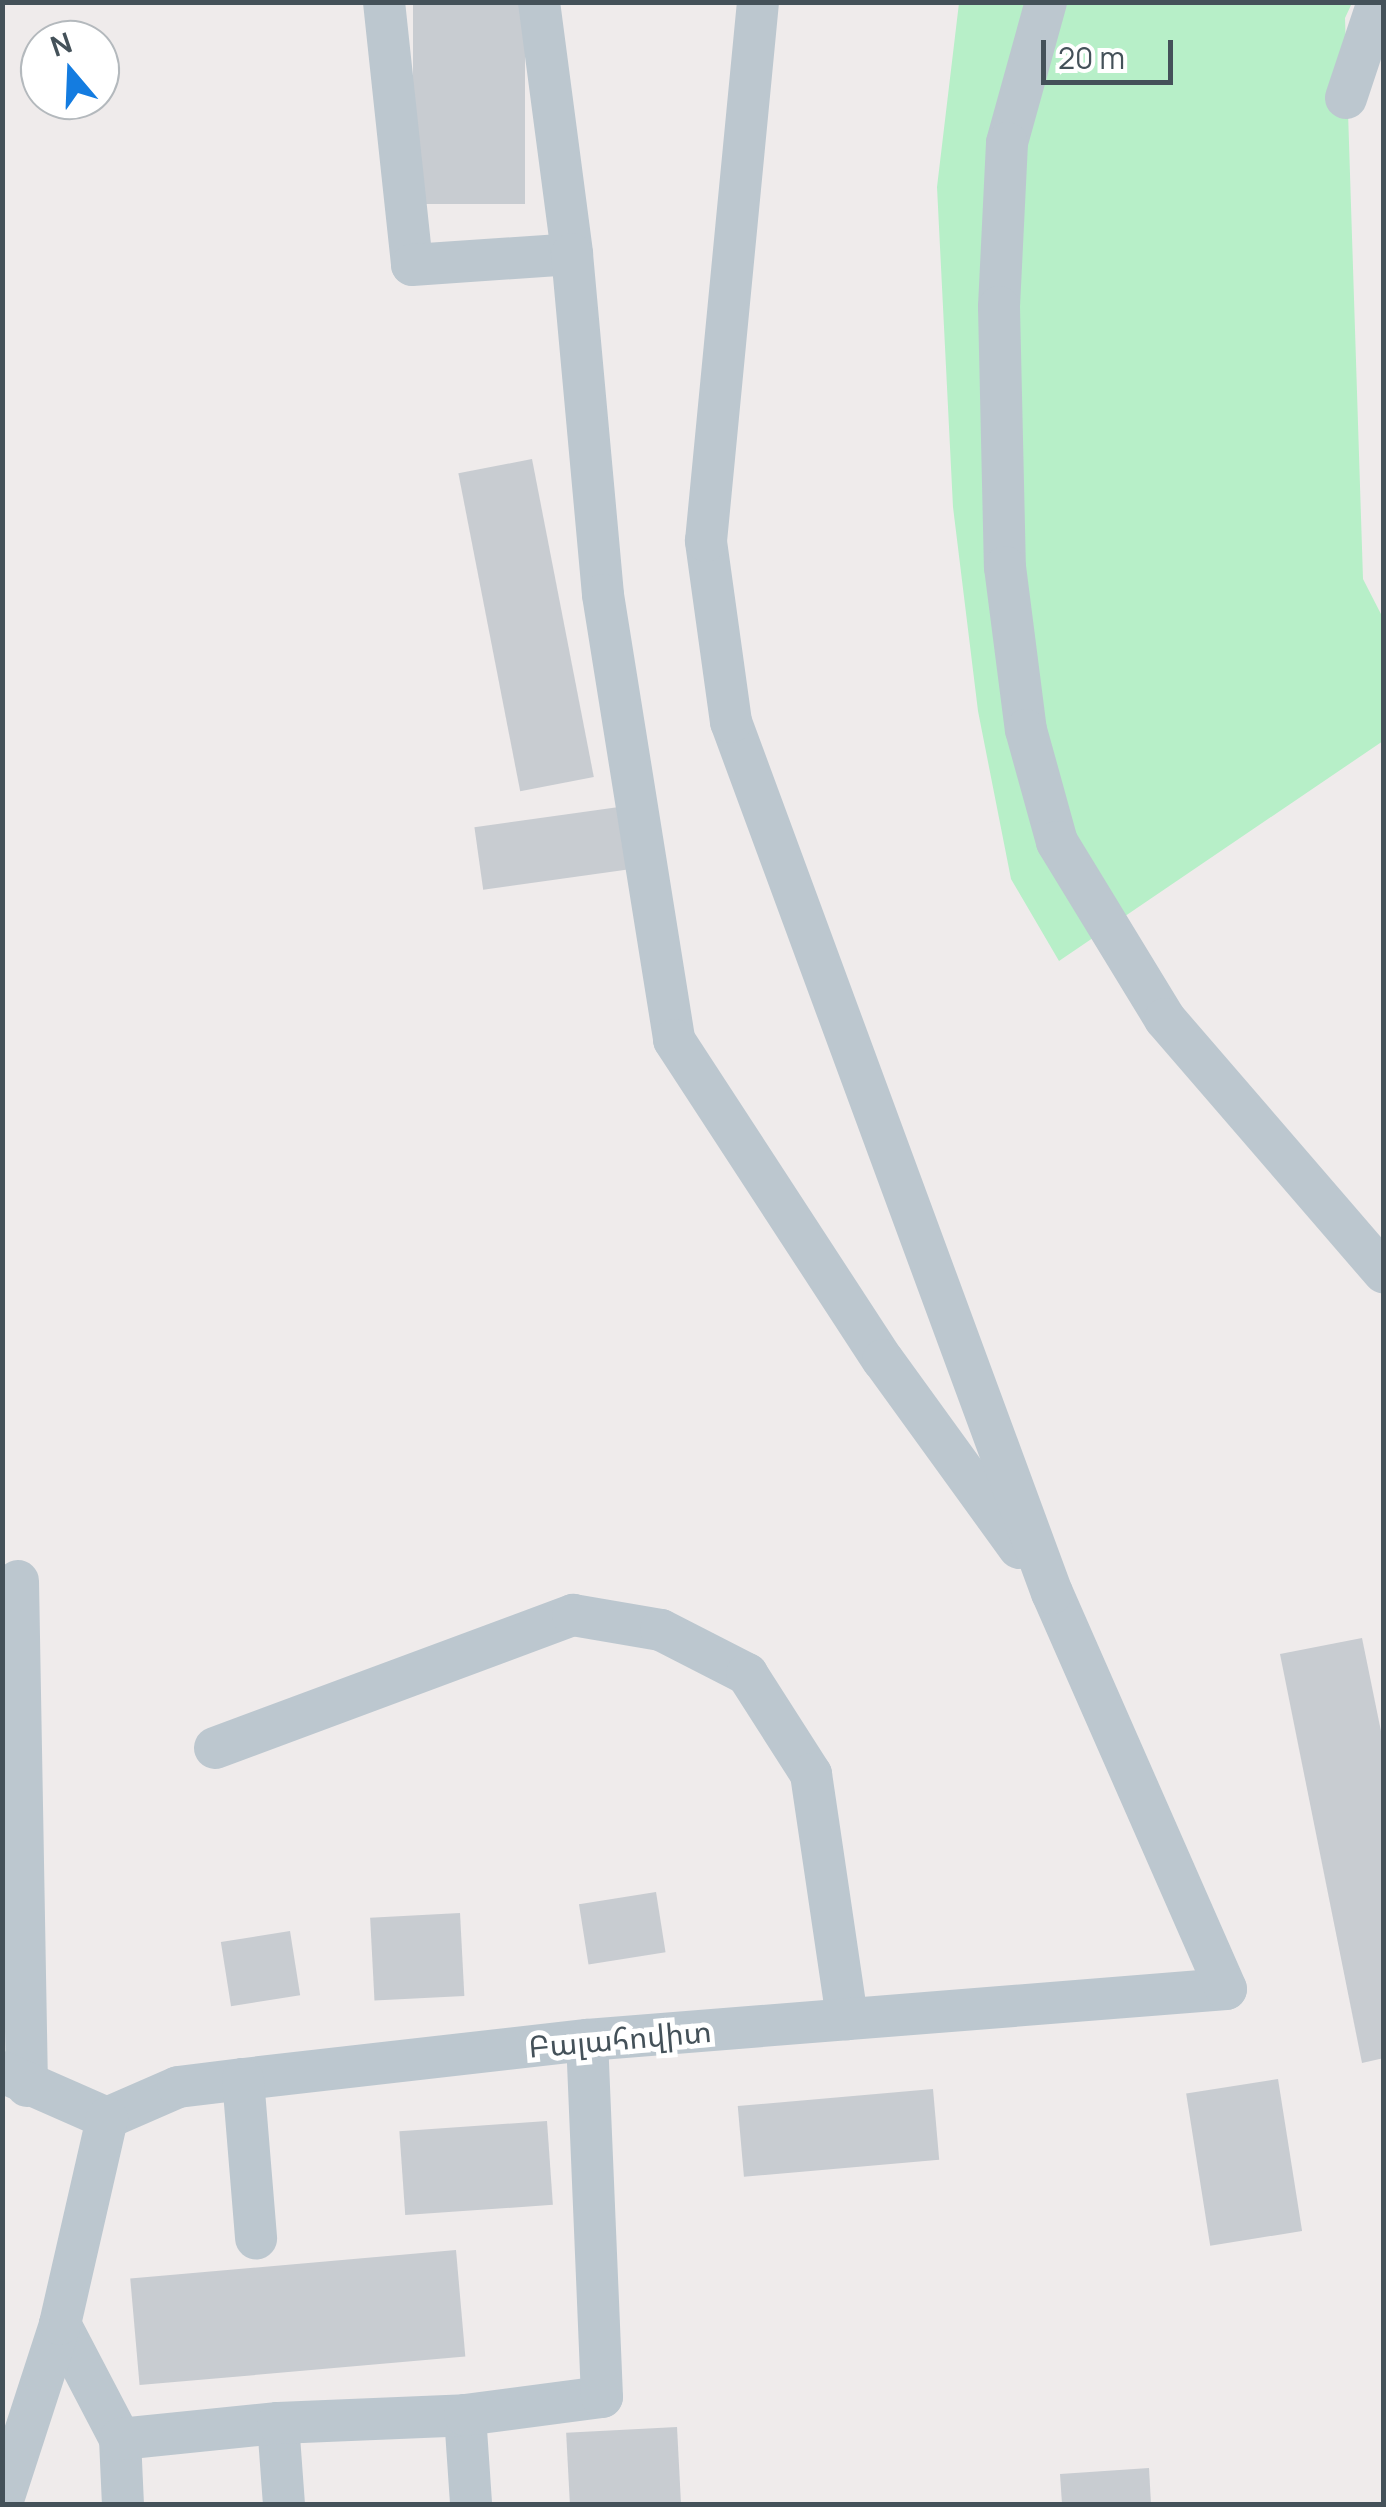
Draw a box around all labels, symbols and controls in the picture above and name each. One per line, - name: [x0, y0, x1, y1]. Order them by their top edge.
- north arrow: [20, 20, 120, 120]
- scale bar: [1046, 20, 1178, 82]
- text: N: [45, 22, 77, 65]
- text: 20 m: [1058, 37, 1125, 78]
- street label: Բալահովիտ: [527, 2013, 713, 2065]

